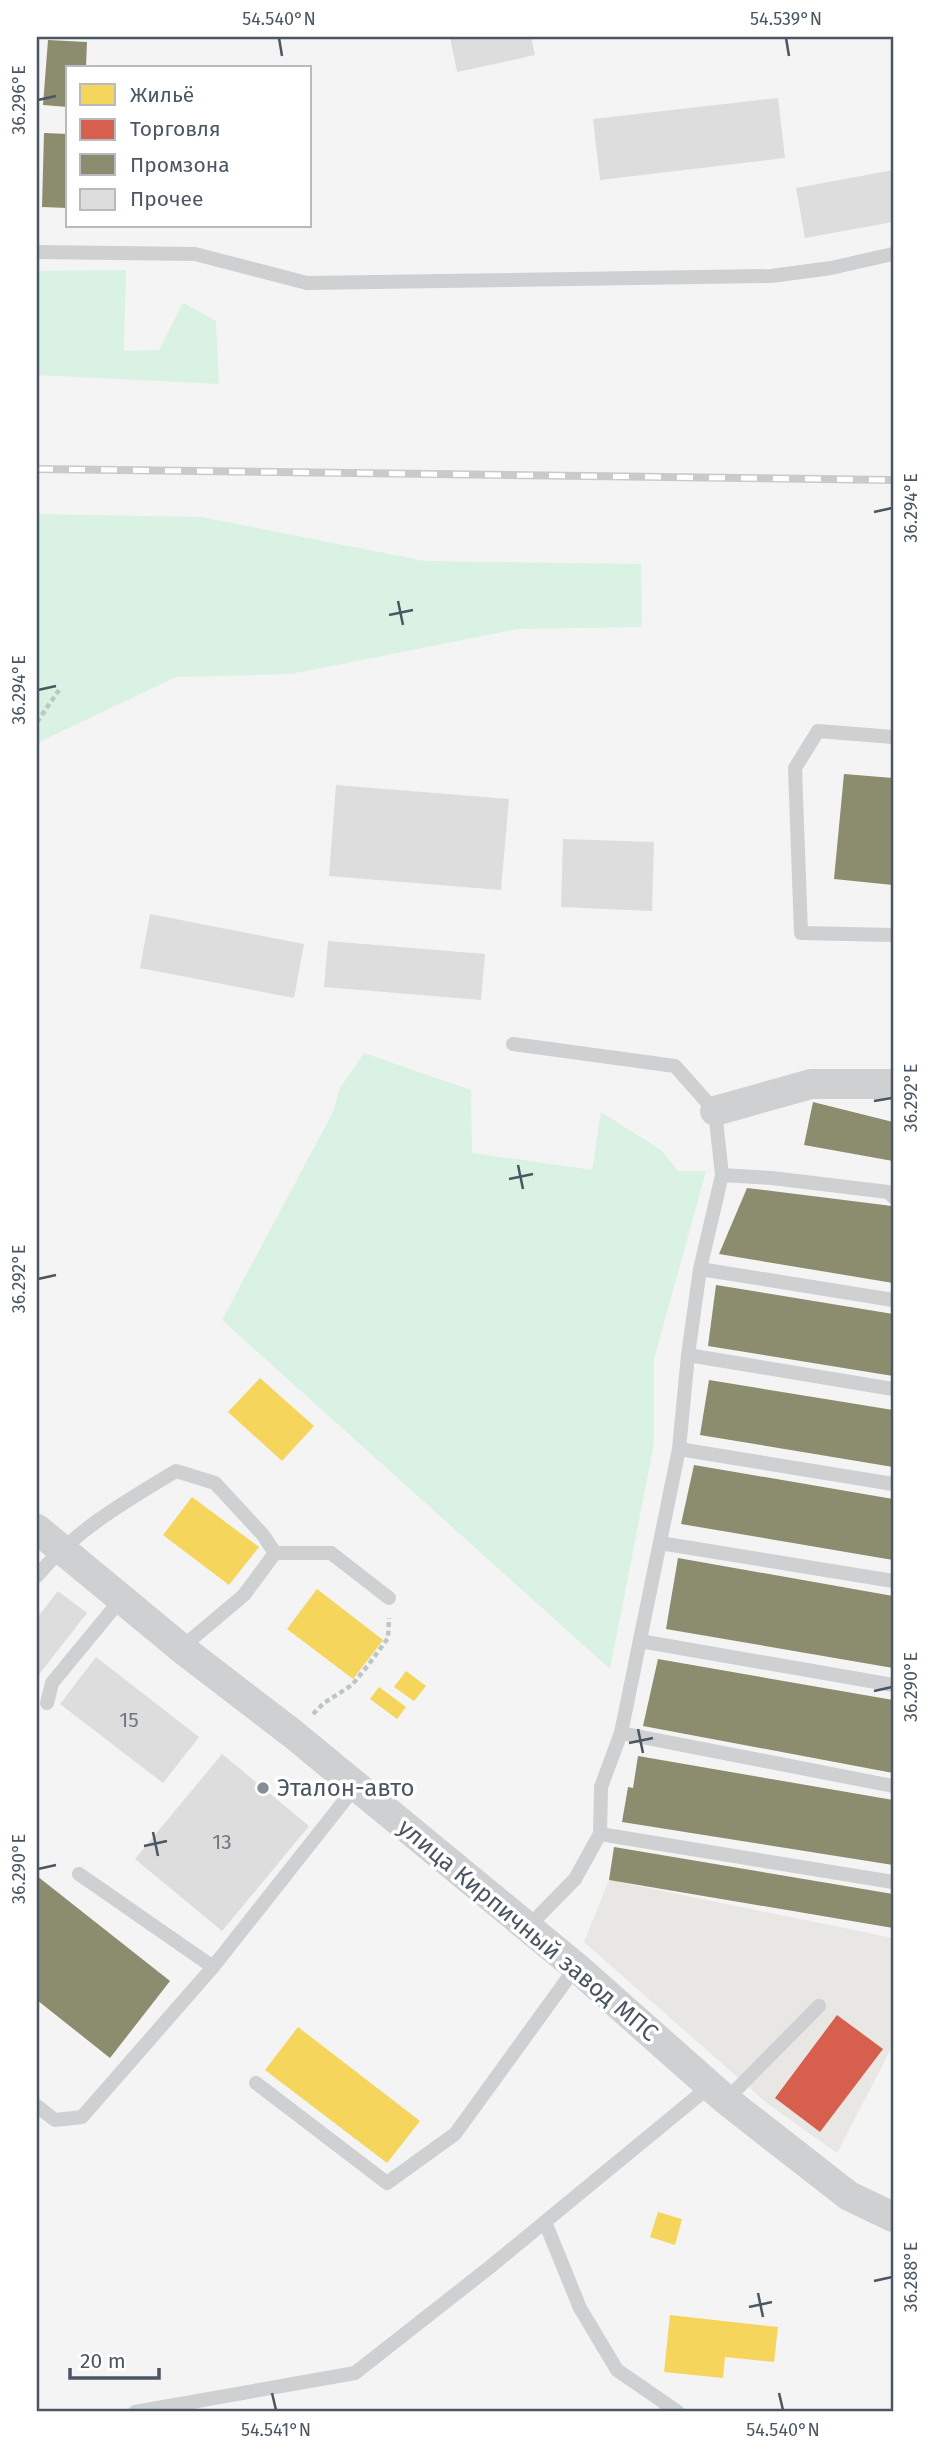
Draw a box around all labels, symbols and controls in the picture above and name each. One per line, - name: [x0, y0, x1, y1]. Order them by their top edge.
- text: 54.540°N: [242, 8, 316, 30]
- text: 54.539°N: [750, 8, 822, 30]
- text: 36.296°E: [8, 65, 30, 135]
- legend: [66, 66, 312, 228]
- text: Жильё: [130, 82, 194, 108]
- text: Торговля: [130, 116, 221, 142]
- text: Промзона: [130, 152, 230, 178]
- text: Прочее: [130, 186, 203, 212]
- text: 36.294°E: [900, 473, 922, 543]
- text: 36.294°E: [8, 655, 30, 725]
- text: 36.292°E: [900, 1064, 922, 1132]
- text: 36.292°E: [8, 1245, 30, 1313]
- text: 36.290°E: [900, 1652, 922, 1722]
- house number: 15: [119, 1707, 139, 1733]
- place label: Эталон-авто: [277, 1774, 415, 1802]
- marker: Эталон-авто: [255, 1780, 271, 1796]
- street label: улица Кирпичный завод МПС: [392, 1813, 664, 2047]
- house number: 13: [212, 1829, 232, 1855]
- text: 36.290°E: [8, 1834, 30, 1904]
- text: 36.288°E: [900, 2242, 922, 2312]
- scale bar: [70, 2337, 159, 2381]
- text: 20 m: [80, 2348, 126, 2374]
- text: 54.541°N: [241, 2419, 311, 2441]
- text: 54.540°N: [746, 2419, 820, 2441]

